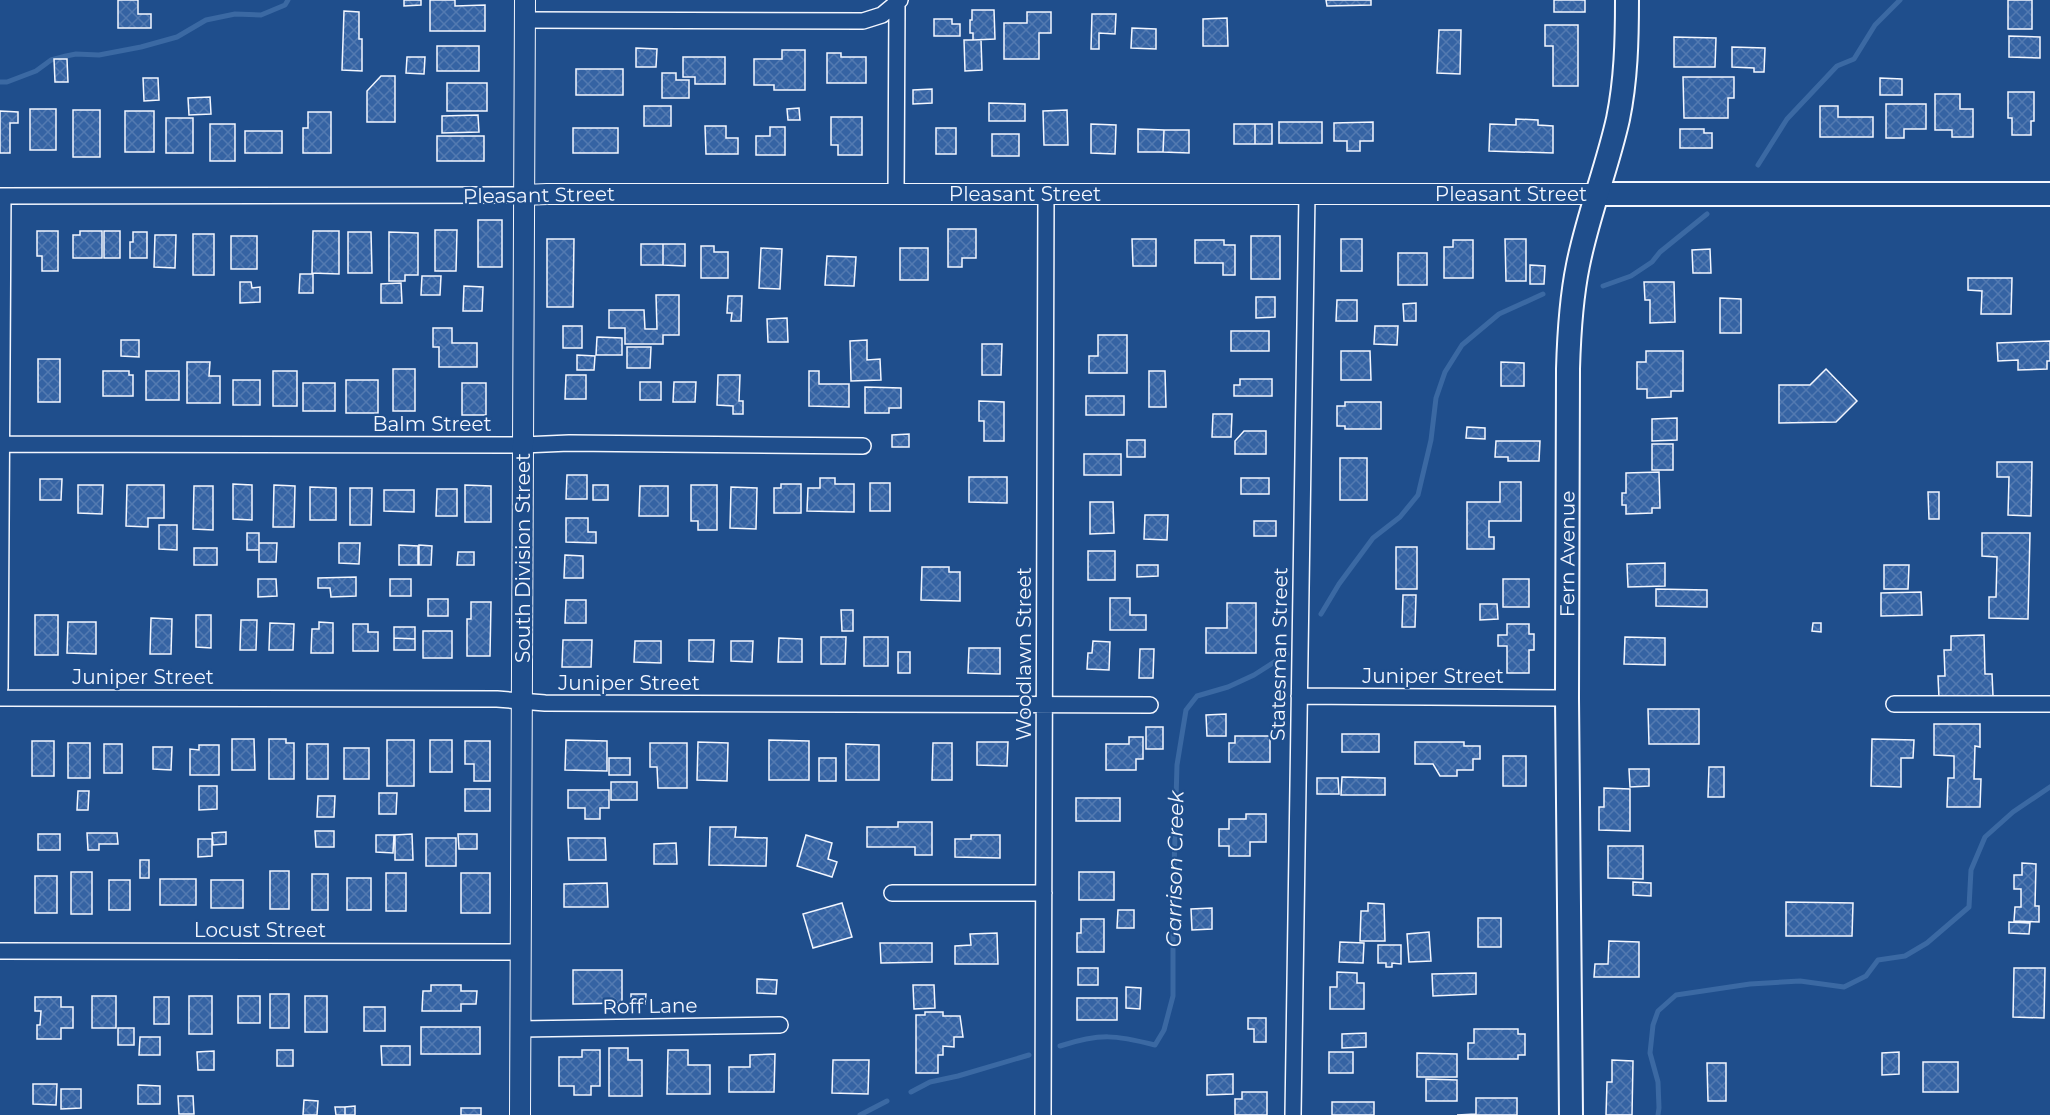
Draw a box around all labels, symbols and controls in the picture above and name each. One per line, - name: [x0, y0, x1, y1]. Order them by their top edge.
- street label: Pleasant Street: [463, 182, 615, 208]
- street label: Pleasant Street: [949, 182, 1101, 206]
- street label: Pleasant Street: [1435, 182, 1587, 206]
- street label: Balm Street: [372, 412, 492, 436]
- street label: South Division Street: [511, 453, 535, 663]
- street label: Fern Avenue: [1555, 491, 1580, 617]
- street label: Woodlawn Street: [1012, 567, 1036, 741]
- street label: Statesman Street: [1265, 567, 1293, 741]
- street label: Juniper Street: [1361, 664, 1504, 688]
- street label: Juniper Street: [71, 665, 214, 689]
- street label: Juniper Street: [557, 671, 700, 695]
- water label: Garrison Creek: [1161, 789, 1188, 948]
- street label: Locust Street: [194, 918, 326, 942]
- street label: Roff Lane: [602, 993, 698, 1019]

